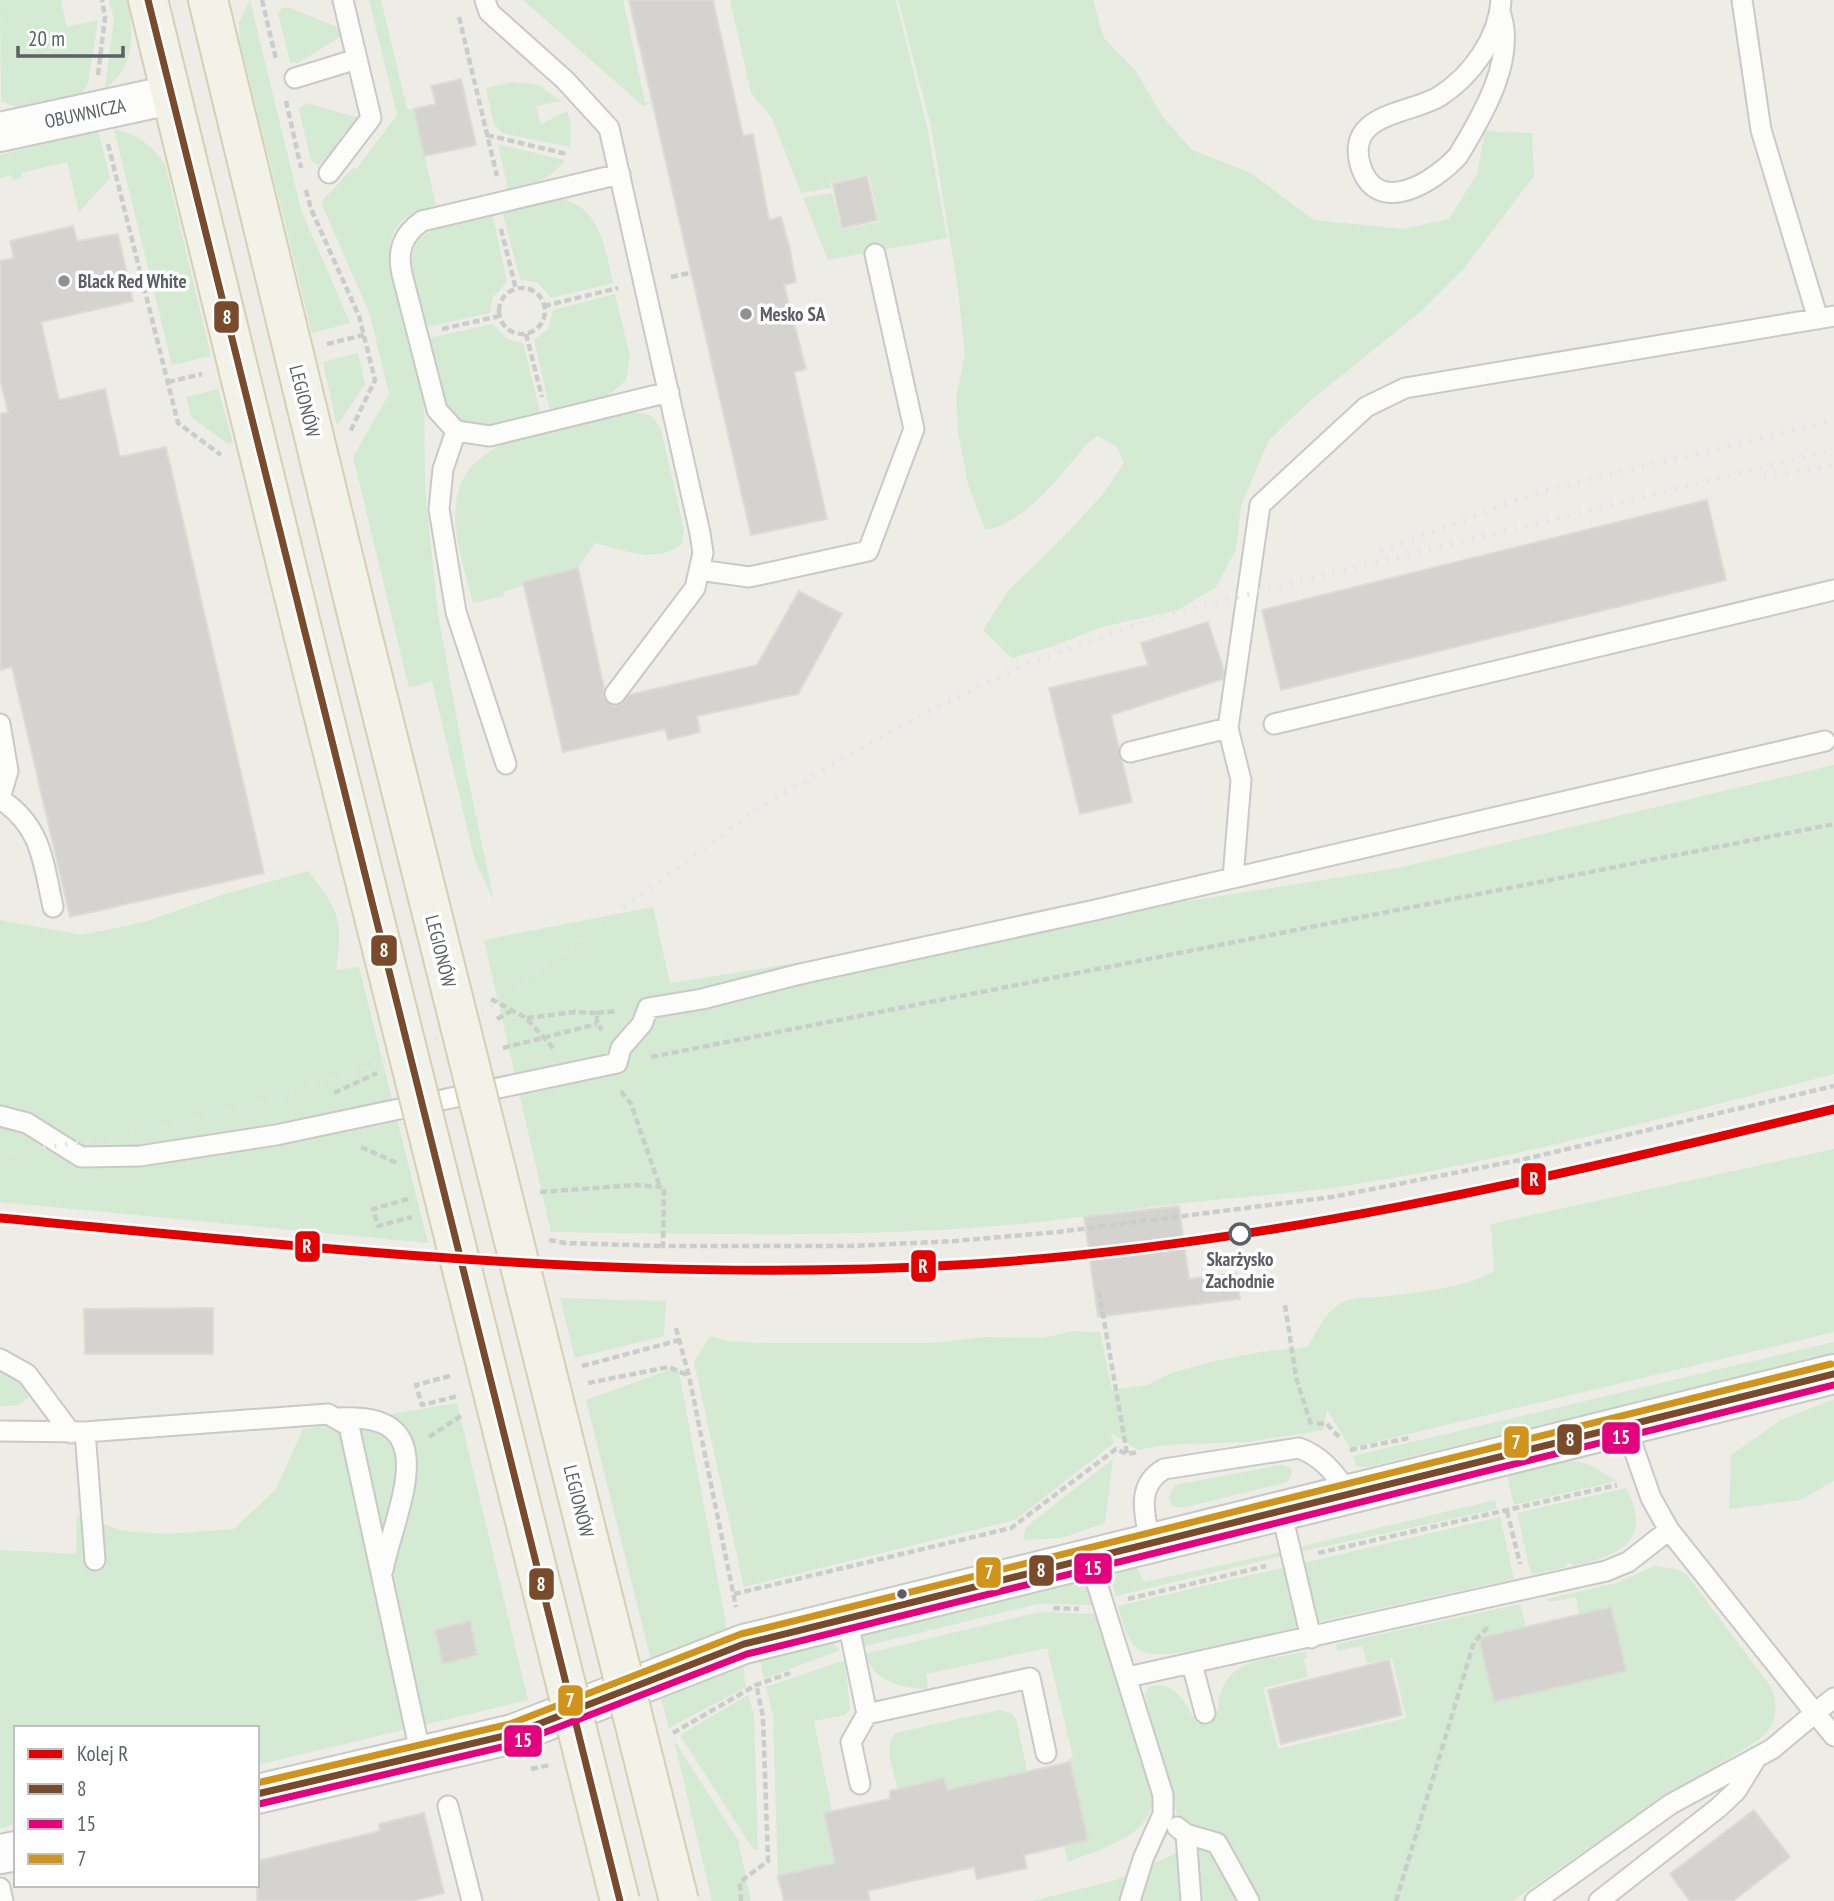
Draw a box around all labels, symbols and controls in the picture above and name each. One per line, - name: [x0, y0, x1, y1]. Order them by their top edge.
- scale bar: [18, 14, 122, 58]
- text: 20 m: [28, 25, 65, 52]
- street label: OBUWNICZA: [42, 93, 128, 133]
- place label: Black Red White: [78, 269, 187, 293]
- marker: Black Red White: [56, 273, 72, 289]
- line badge: 8: [213, 300, 240, 334]
- place label: Mesko SA: [760, 302, 826, 326]
- text: 8: [222, 305, 232, 329]
- marker: Mesko SA: [738, 306, 754, 322]
- street label: LEGIONÓW: [284, 363, 326, 440]
- street label: LEGIONÓW: [420, 913, 462, 990]
- line badge: 8: [370, 934, 398, 967]
- text: 8: [379, 938, 389, 962]
- line badge: R: [1520, 1162, 1547, 1196]
- text: R: [1529, 1167, 1539, 1191]
- marker: Skarżysko Zachodnie: [1229, 1223, 1251, 1245]
- line badge: R: [294, 1230, 321, 1263]
- text: R: [302, 1234, 312, 1258]
- place label: Skarżysko Zachodnie: [1205, 1247, 1275, 1293]
- line badge: R: [910, 1249, 937, 1283]
- text: R: [918, 1254, 928, 1278]
- line badge: 15: [1601, 1421, 1641, 1455]
- line badge: 8: [1556, 1423, 1583, 1456]
- line badge: 7: [1503, 1425, 1530, 1459]
- text: 15: [1612, 1425, 1630, 1449]
- text: 8: [1565, 1427, 1575, 1451]
- text: 7: [1511, 1430, 1521, 1454]
- street label: LEGIONÓW: [558, 1463, 600, 1540]
- line badge: 15: [1073, 1552, 1113, 1585]
- line badge: 8: [1028, 1554, 1055, 1587]
- line badge: 7: [975, 1556, 1002, 1589]
- text: 15: [1084, 1556, 1102, 1580]
- text: 8: [1036, 1558, 1046, 1582]
- text: 7: [984, 1560, 994, 1584]
- line badge: 8: [528, 1567, 555, 1601]
- text: 8: [536, 1572, 546, 1596]
- unlabelled marker: [895, 1587, 909, 1601]
- line badge: 7: [557, 1684, 584, 1717]
- text: 7: [565, 1688, 575, 1712]
- line badge: 15: [503, 1724, 543, 1758]
- legend: [14, 1726, 259, 1887]
- text: 15: [514, 1728, 532, 1752]
- text: Kolej R: [77, 1740, 128, 1767]
- text: 8: [77, 1775, 86, 1802]
- text: 15: [77, 1810, 96, 1837]
- text: 7: [77, 1845, 86, 1872]

